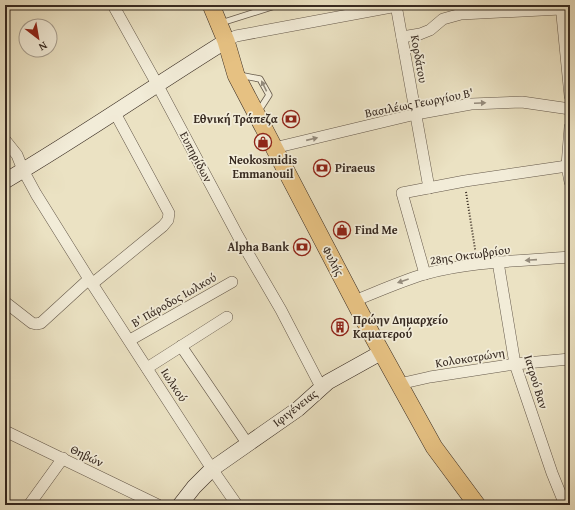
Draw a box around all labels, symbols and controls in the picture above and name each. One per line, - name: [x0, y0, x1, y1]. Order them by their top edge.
- north arrow: [18, 18, 58, 58]
- street label: Κορδάτου: [407, 33, 432, 84]
- text: N: [35, 38, 50, 56]
- one-way arrow: [261, 80, 267, 92]
- street label: Βασιλέως Γεωργίου Β': [363, 84, 474, 121]
- one-way arrow: [474, 100, 486, 107]
- bank icon: Εθνική Τράπεζα: [281, 109, 301, 129]
- place label: Εθνική Τράπεζα: [193, 110, 278, 127]
- street label: Ευπηρίδων: [176, 128, 217, 185]
- shop icon: Neokosmidis Emmanouil: [253, 132, 273, 152]
- one-way arrow: [306, 136, 318, 142]
- place label: Neokosmidis Emmanouil: [229, 151, 297, 182]
- bank icon: Piraeus: [312, 158, 332, 178]
- place label: Piraeus: [335, 159, 375, 176]
- shop icon: Find Me: [332, 220, 352, 240]
- place label: Find Me: [355, 221, 398, 238]
- bank icon: Alpha Bank: [292, 237, 312, 257]
- place label: Alpha Bank: [227, 238, 289, 255]
- street label: 28ης Οκτωβρίου: [429, 240, 511, 269]
- street label: Φυλής: [318, 243, 349, 279]
- one-way arrow: [525, 256, 537, 263]
- street label: Β' Πάροδος Ιωλκού: [128, 268, 219, 331]
- one-way arrow: [397, 278, 409, 284]
- place label: Πρώην Δημαρχείο Καματερού: [353, 311, 448, 342]
- building icon: Πρώην Δημαρχείο Καματερού: [330, 317, 350, 337]
- street label: Κολοκοτρώνη: [434, 344, 506, 371]
- street label: Ιατρού Βαν: [520, 353, 553, 411]
- street label: Ιωλκού: [157, 364, 192, 405]
- street label: Ιφιγένειας: [269, 385, 321, 430]
- street label: Θηβών: [68, 440, 107, 471]

